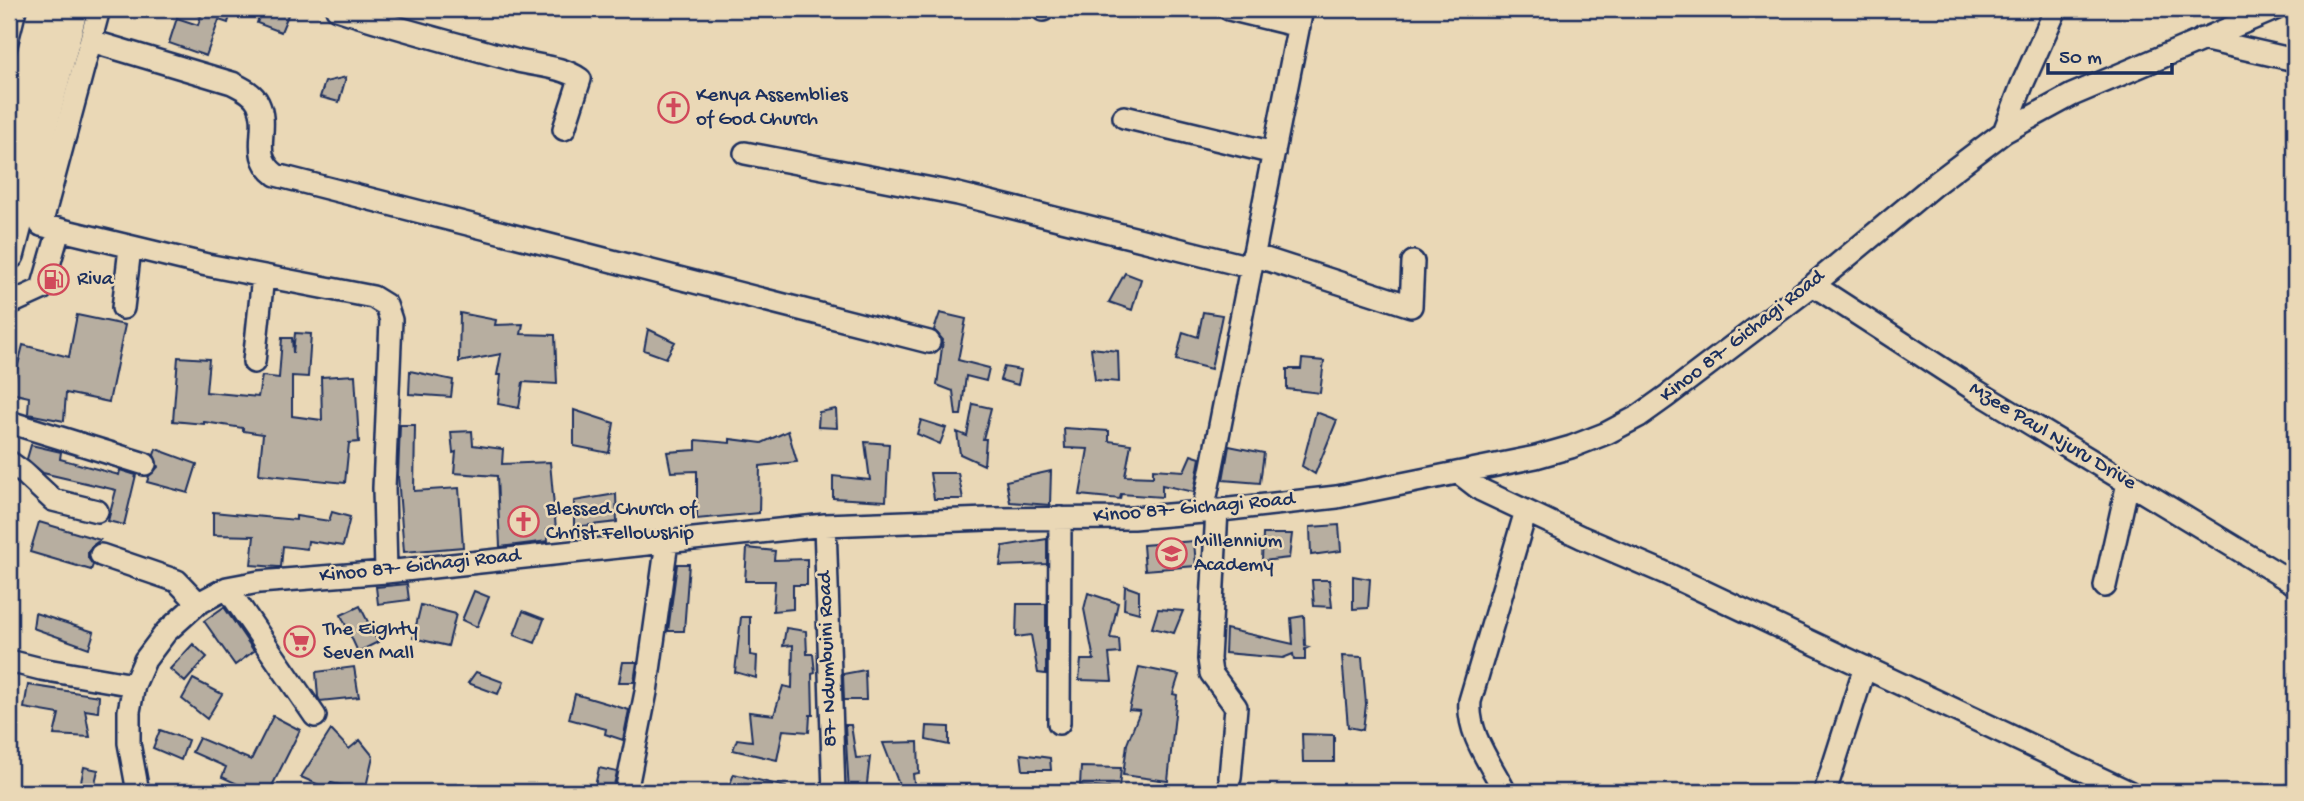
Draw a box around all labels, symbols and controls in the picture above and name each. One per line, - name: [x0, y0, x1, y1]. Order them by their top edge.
- scale bar: [2048, 32, 2173, 76]
- text: 50 m: [2059, 47, 2102, 72]
- place label: Kenya Assemblies of God Church: [696, 84, 849, 133]
- church icon: Kenya Assemblies of God Church: [656, 91, 690, 125]
- fuel station icon: Riva: [37, 263, 71, 297]
- street label: Kinoo 87- Gichagi Road: [1656, 264, 1832, 409]
- place label: Riva: [77, 268, 115, 293]
- street label: Mzee Paul Njuru Drive: [1964, 377, 2141, 497]
- street label: Kinoo 87- Gichagi Road: [1092, 488, 1297, 530]
- place label: Blessed Church of Christ Fellowship: [545, 498, 698, 547]
- church icon: Blessed Church of Christ Fellowship: [506, 505, 540, 539]
- place label: Millennium Academy: [1194, 530, 1283, 579]
- school or university icon: Millennium Academy: [1154, 537, 1188, 571]
- street label: Kinoo 87- Gichagi Road: [318, 544, 523, 590]
- street label: 87- Ndumbuini Road: [813, 569, 845, 747]
- place label: The Eighty Seven Mall: [322, 618, 418, 667]
- supermarket icon: The Eighty Seven Mall: [283, 625, 317, 659]

